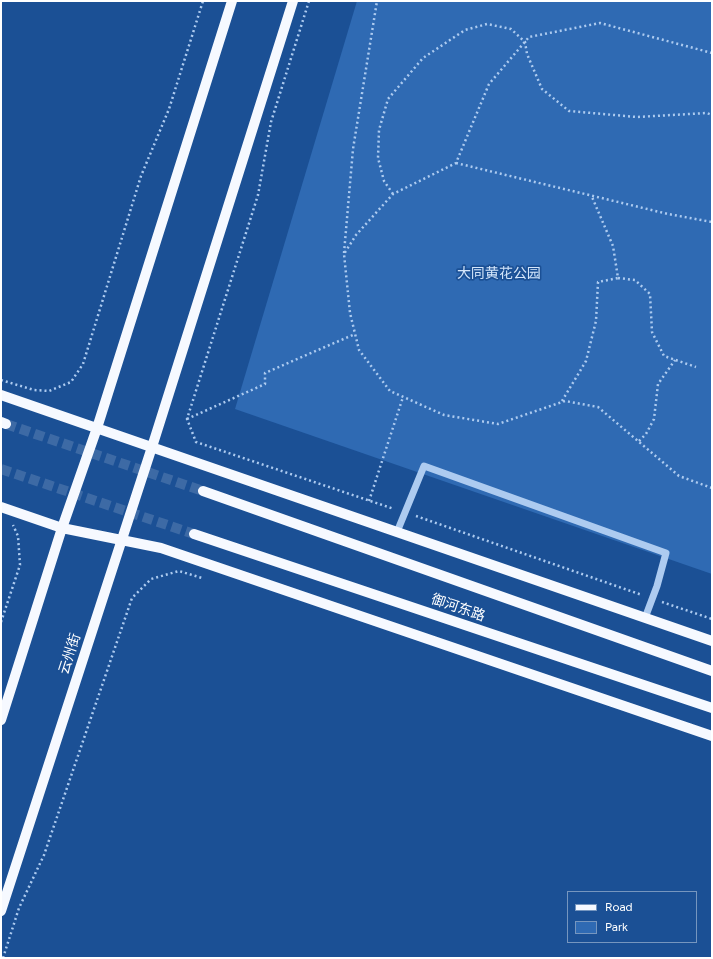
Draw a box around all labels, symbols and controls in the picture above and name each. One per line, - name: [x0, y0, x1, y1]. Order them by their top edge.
- park label: 大同黄花公园: [457, 266, 541, 282]
- street label: 御河东路: [429, 591, 487, 625]
- street label: 云州街: [56, 631, 84, 677]
- legend: [567, 891, 697, 943]
- text: Road: [605, 900, 633, 914]
- text: Park: [605, 920, 628, 934]

